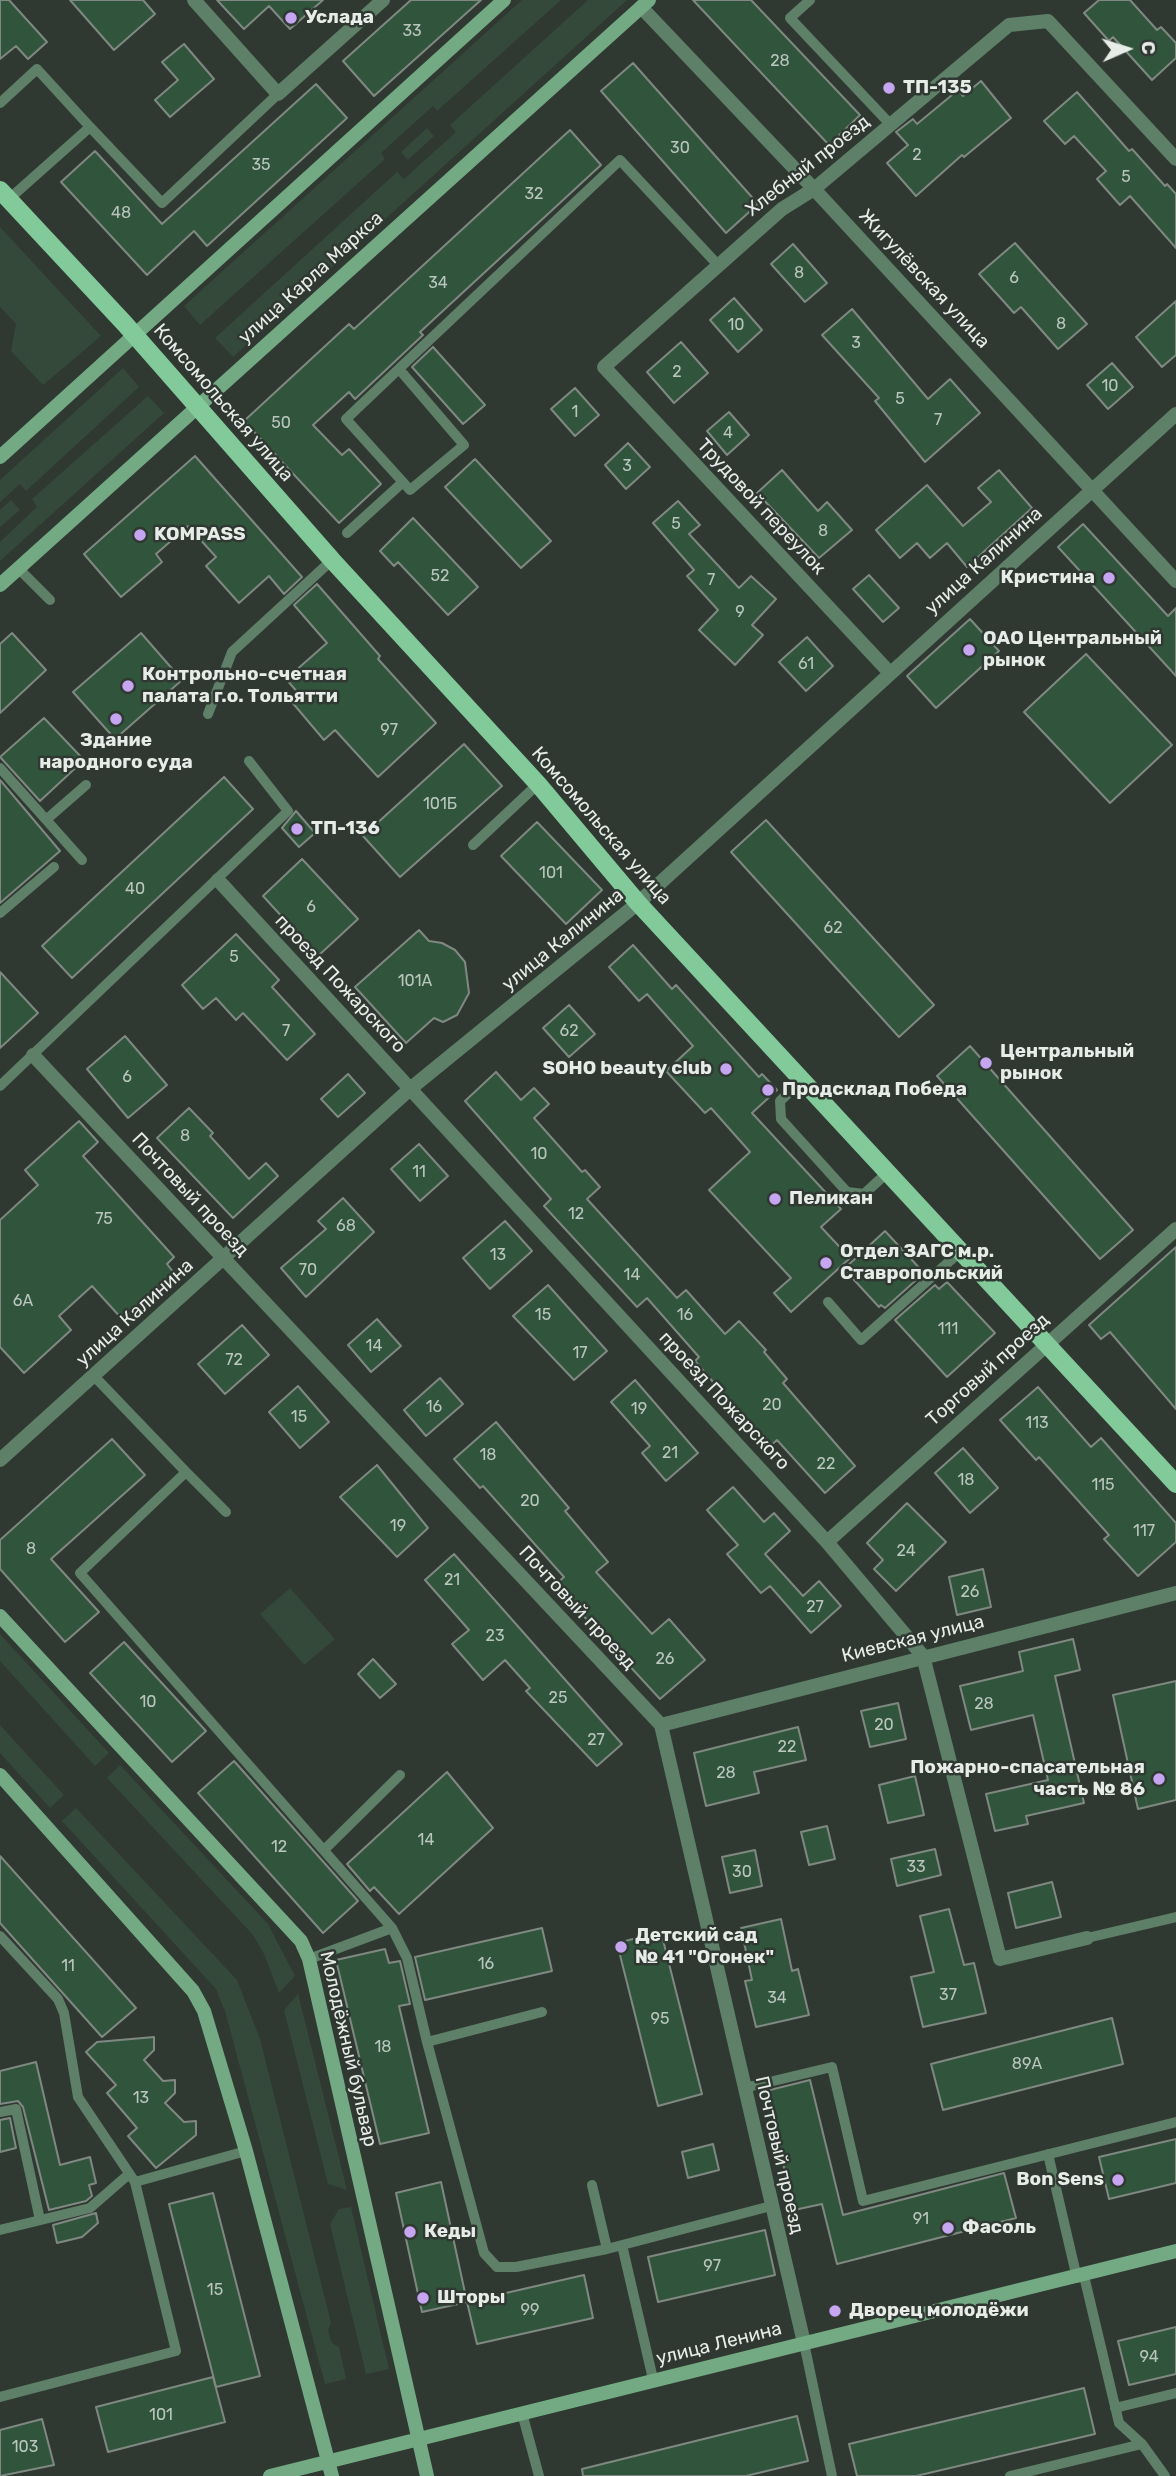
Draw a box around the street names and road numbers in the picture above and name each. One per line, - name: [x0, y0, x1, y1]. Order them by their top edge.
- street label: Хлебный проезд: [741, 110, 875, 222]
- street label: Жигулёвская улица: [854, 205, 994, 353]
- street label: улица Карла Маркса: [234, 207, 388, 349]
- street label: Комсомольская улица: [148, 319, 298, 487]
- street label: Трудовой переулок: [692, 434, 830, 580]
- street label: улица Калинина: [921, 502, 1047, 620]
- street label: Комсомольская улица: [526, 742, 676, 910]
- street label: улица Калинина: [498, 884, 628, 996]
- street label: проезд Пожарского: [270, 910, 410, 1058]
- street label: Почтовый проезд: [127, 1128, 253, 1262]
- street label: улица Калинина: [72, 1254, 198, 1372]
- street label: Торговый проезд: [922, 1309, 1054, 1431]
- street label: проезд Пожарского: [654, 1327, 794, 1475]
- street label: Почтовый проезд: [514, 1541, 640, 1675]
- street label: Киевская улица: [839, 1610, 987, 1668]
- street label: Молодёжный бульвар: [314, 1949, 382, 2149]
- street label: Почтовый проезд: [750, 2074, 808, 2236]
- street label: улица Ленина: [654, 2317, 784, 2371]

